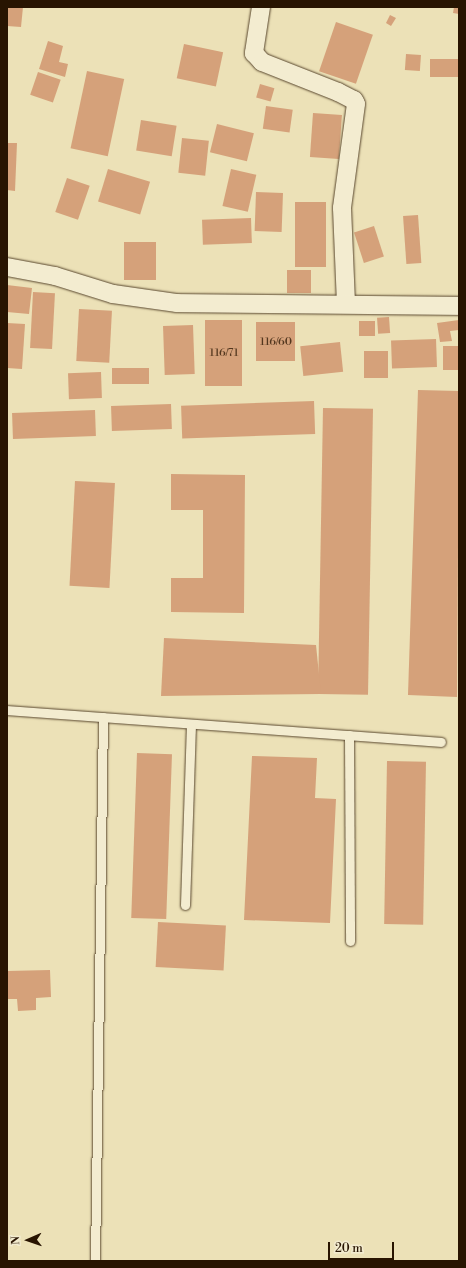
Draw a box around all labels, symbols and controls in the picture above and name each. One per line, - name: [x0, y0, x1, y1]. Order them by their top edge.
- house number: 116/60: [260, 335, 292, 349]
- house number: 116/71: [210, 346, 238, 360]
- north arrow: [8, 1220, 48, 1260]
- scale bar: [330, 1234, 396, 1260]
- text: N: [9, 1236, 23, 1245]
- text: 20 m: [335, 1241, 363, 1256]

